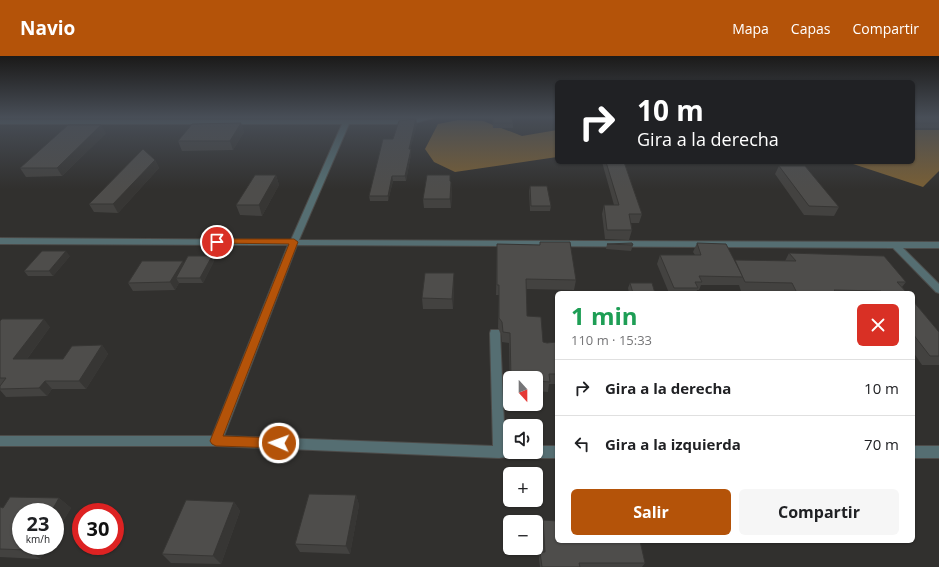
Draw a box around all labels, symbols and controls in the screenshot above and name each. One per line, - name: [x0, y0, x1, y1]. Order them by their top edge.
- text: Navio: [20, 15, 75, 41]
- text: Mapa: [732, 19, 769, 38]
- text: Capas: [791, 19, 830, 38]
- text: Compartir: [852, 19, 919, 38]
- text: 10 m: [637, 91, 704, 129]
- icon: right: [571, 96, 623, 148]
- text: Gira a la derecha: [637, 127, 779, 151]
- pin: [200, 225, 234, 259]
- icon: arrive: [206, 231, 228, 253]
- text: 1 min: [571, 299, 638, 332]
- button: close: [857, 304, 899, 346]
- text: 110 m · 15:33: [571, 331, 652, 349]
- north arrow: [503, 371, 543, 411]
- map controls: [503, 371, 543, 555]
- icon: right: [571, 377, 593, 399]
- text: Gira a la derecha: [605, 378, 731, 398]
- text: 10 m: [864, 378, 899, 398]
- button: sound: [503, 419, 543, 459]
- position arrow: [258, 422, 300, 464]
- icon: left: [571, 433, 593, 455]
- text: Gira a la izquierda: [605, 434, 741, 454]
- text: 70 m: [864, 434, 899, 454]
- button: +: [503, 467, 543, 507]
- button: Salir: [571, 489, 731, 535]
- button: Compartir: [739, 489, 899, 535]
- speed limit sign: 30: [72, 503, 124, 555]
- text: 23: [27, 510, 49, 537]
- button: −: [503, 515, 543, 555]
- text: km/h: [26, 532, 50, 546]

